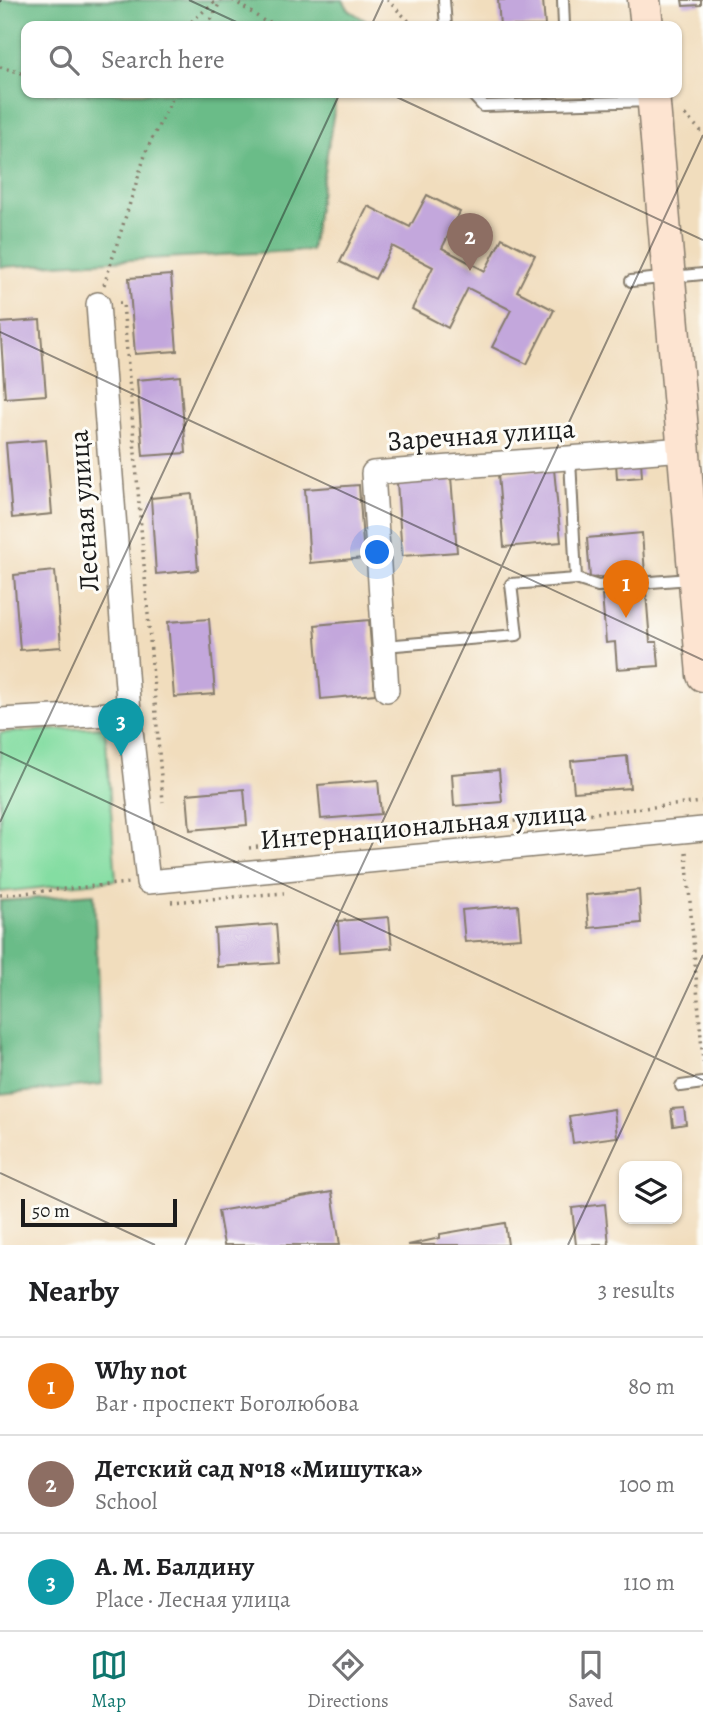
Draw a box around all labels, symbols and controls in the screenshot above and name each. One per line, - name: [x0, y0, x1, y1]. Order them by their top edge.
- search box: [21, 21, 682, 98]
- icon: search: [45, 41, 83, 79]
- text: Search here: [101, 42, 225, 77]
- pin: 2: [447, 213, 493, 271]
- street label: Заречная улица: [386, 409, 576, 461]
- street label: Лесная улица: [59, 429, 109, 593]
- your location: [360, 535, 394, 569]
- pin: 1: [603, 560, 649, 618]
- pin: 3: [98, 698, 144, 756]
- street label: Интернациональная улица: [258, 793, 588, 859]
- map controls: [619, 1161, 682, 1224]
- button: layers: [619, 1161, 682, 1224]
- scale bar: [21, 1196, 177, 1228]
- text: 50 m: [32, 1198, 70, 1224]
- text: Nearby: [28, 1271, 119, 1311]
- text: 3 results: [598, 1275, 675, 1306]
- text: Why not: [95, 1353, 187, 1388]
- text: 1: [47, 1371, 55, 1402]
- text: 80 m: [628, 1371, 675, 1402]
- text: Bar · проспект Боголюбова: [95, 1388, 359, 1419]
- text: Детский сад №18 «Мишутка»: [95, 1451, 423, 1486]
- text: 2: [45, 1469, 57, 1500]
- text: 100 m: [619, 1469, 675, 1500]
- text: School: [95, 1486, 157, 1517]
- text: А. М. Балдину: [95, 1549, 254, 1584]
- text: 3: [46, 1567, 56, 1598]
- text: 110 m: [623, 1567, 675, 1598]
- text: Place · Лесная улица: [95, 1584, 291, 1615]
- tab: Map: [90, 1646, 128, 1714]
- tab: Directions: [307, 1646, 389, 1714]
- tab: Saved: [568, 1646, 613, 1714]

